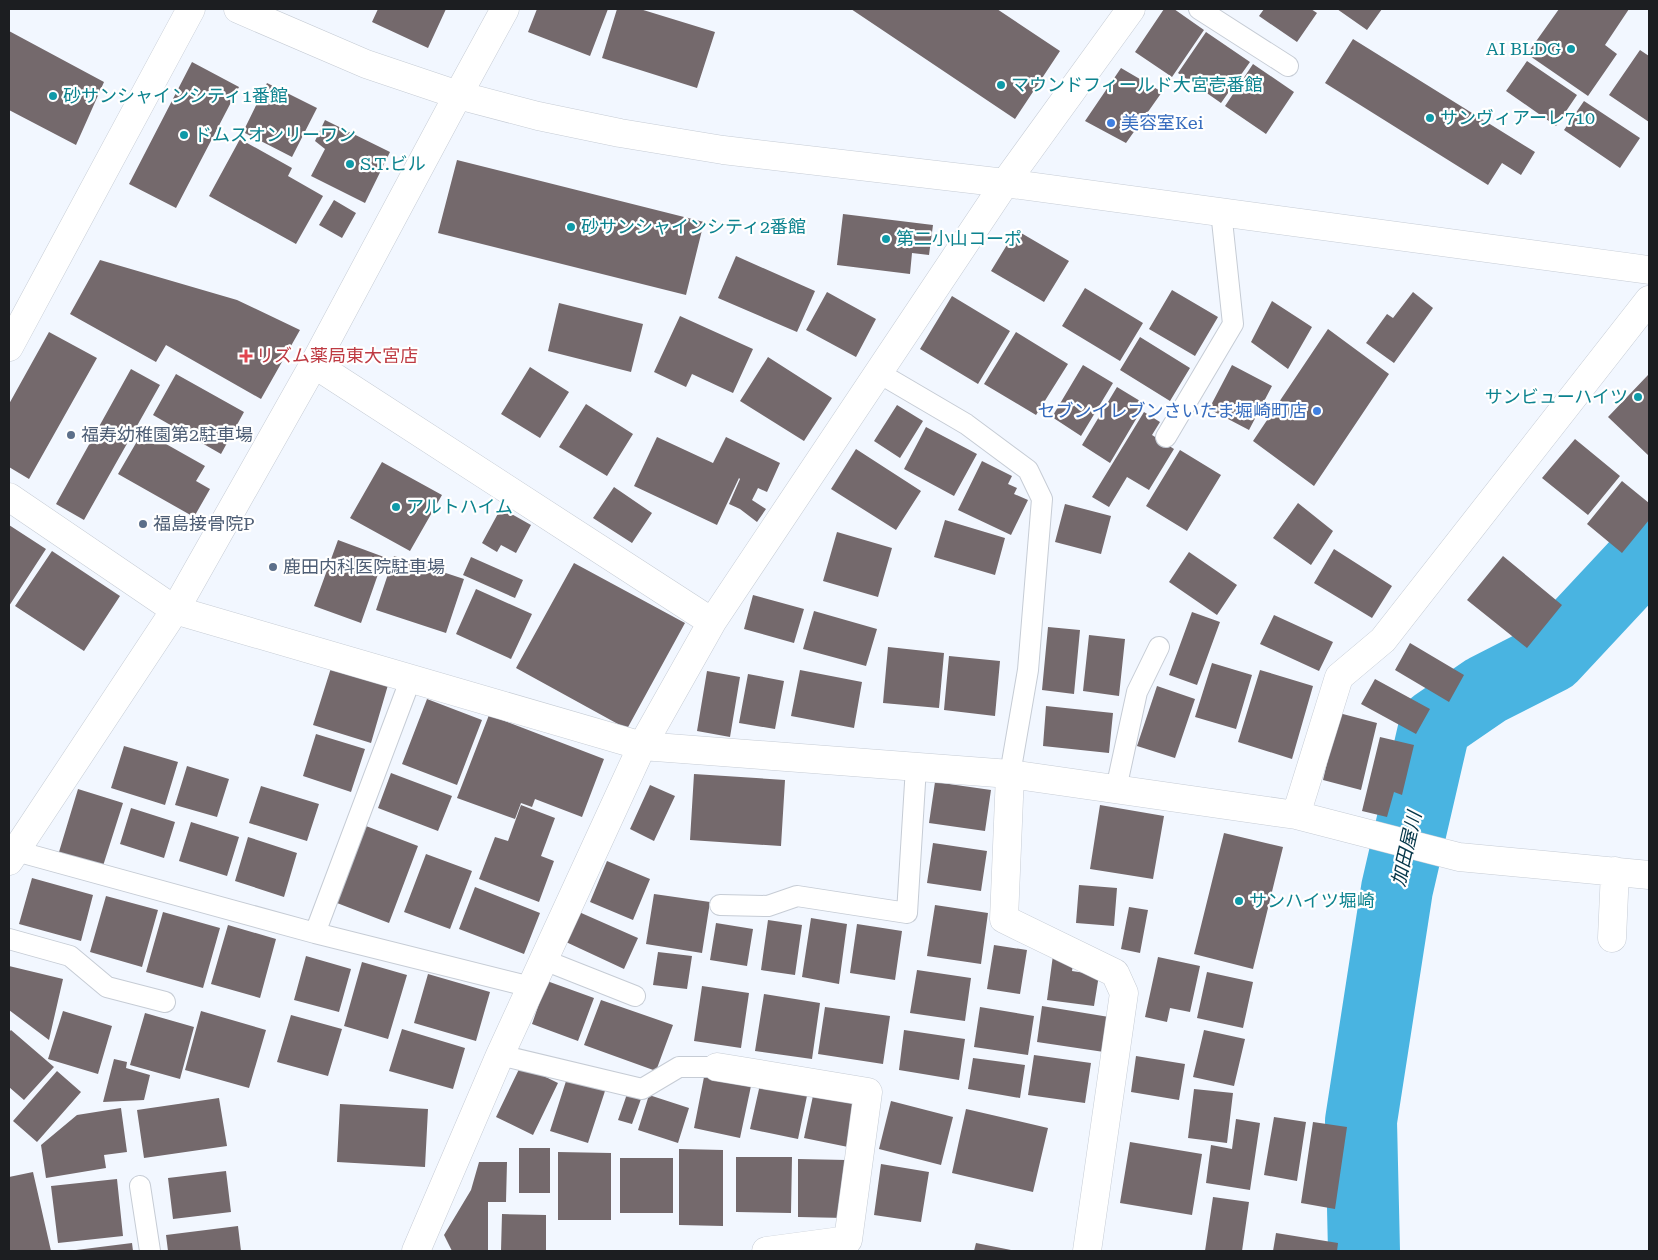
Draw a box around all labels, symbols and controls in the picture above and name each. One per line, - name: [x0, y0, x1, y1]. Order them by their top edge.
- place label: AI BLDG: [1486, 38, 1561, 59]
- marker: AI BLDG: [1565, 43, 1577, 55]
- place label: マウンドフィールド大宮壱番館: [1011, 74, 1263, 95]
- marker: マウンドフィールド大宮壱番館: [995, 79, 1007, 91]
- place label: 砂サンシャインシティ1番館: [63, 85, 288, 106]
- marker: 砂サンシャインシティ1番館: [47, 90, 59, 102]
- place label: サンヴィアーレ710: [1440, 107, 1595, 128]
- place label: 美容室Kei: [1121, 112, 1204, 133]
- marker: サンヴィアーレ710: [1424, 112, 1436, 124]
- marker: 美容室Kei: [1105, 117, 1117, 129]
- place label: ドムスオンリーワン: [194, 124, 356, 145]
- marker: ドムスオンリーワン: [178, 129, 190, 141]
- place label: S.T.ビル: [360, 153, 426, 174]
- marker: S.T.ビル: [344, 158, 356, 170]
- place label: 砂サンシャインシティ2番館: [581, 216, 806, 237]
- marker: 砂サンシャインシティ2番館: [565, 221, 577, 233]
- place label: 第二小山コーポ: [896, 228, 1022, 249]
- marker: 第二小山コーポ: [880, 233, 892, 245]
- place label: リズム薬局東大宮店: [256, 345, 418, 366]
- marker: リズム薬局東大宮店: [240, 350, 252, 362]
- place label: サンビューハイツ: [1485, 386, 1628, 407]
- marker: サンビューハイツ: [1632, 391, 1644, 403]
- place label: セブンイレブンさいたま堀崎町店: [1038, 400, 1307, 421]
- marker: セブンイレブンさいたま堀崎町店: [1311, 405, 1323, 417]
- place label: 福寿幼稚園第2駐車場: [81, 424, 253, 445]
- marker: 福寿幼稚園第2駐車場: [65, 429, 77, 441]
- place label: アルトハイム: [406, 496, 513, 517]
- marker: アルトハイム: [390, 501, 402, 513]
- place label: 福島接骨院P: [153, 513, 255, 534]
- marker: 福島接骨院P: [137, 518, 149, 530]
- place label: 鹿田内科医院駐車場: [283, 556, 445, 577]
- marker: 鹿田内科医院駐車場: [267, 561, 279, 573]
- water label: 加田屋川: [1387, 808, 1427, 889]
- place label: サンハイツ堀崎: [1249, 890, 1375, 911]
- marker: サンハイツ堀崎: [1233, 895, 1245, 907]

